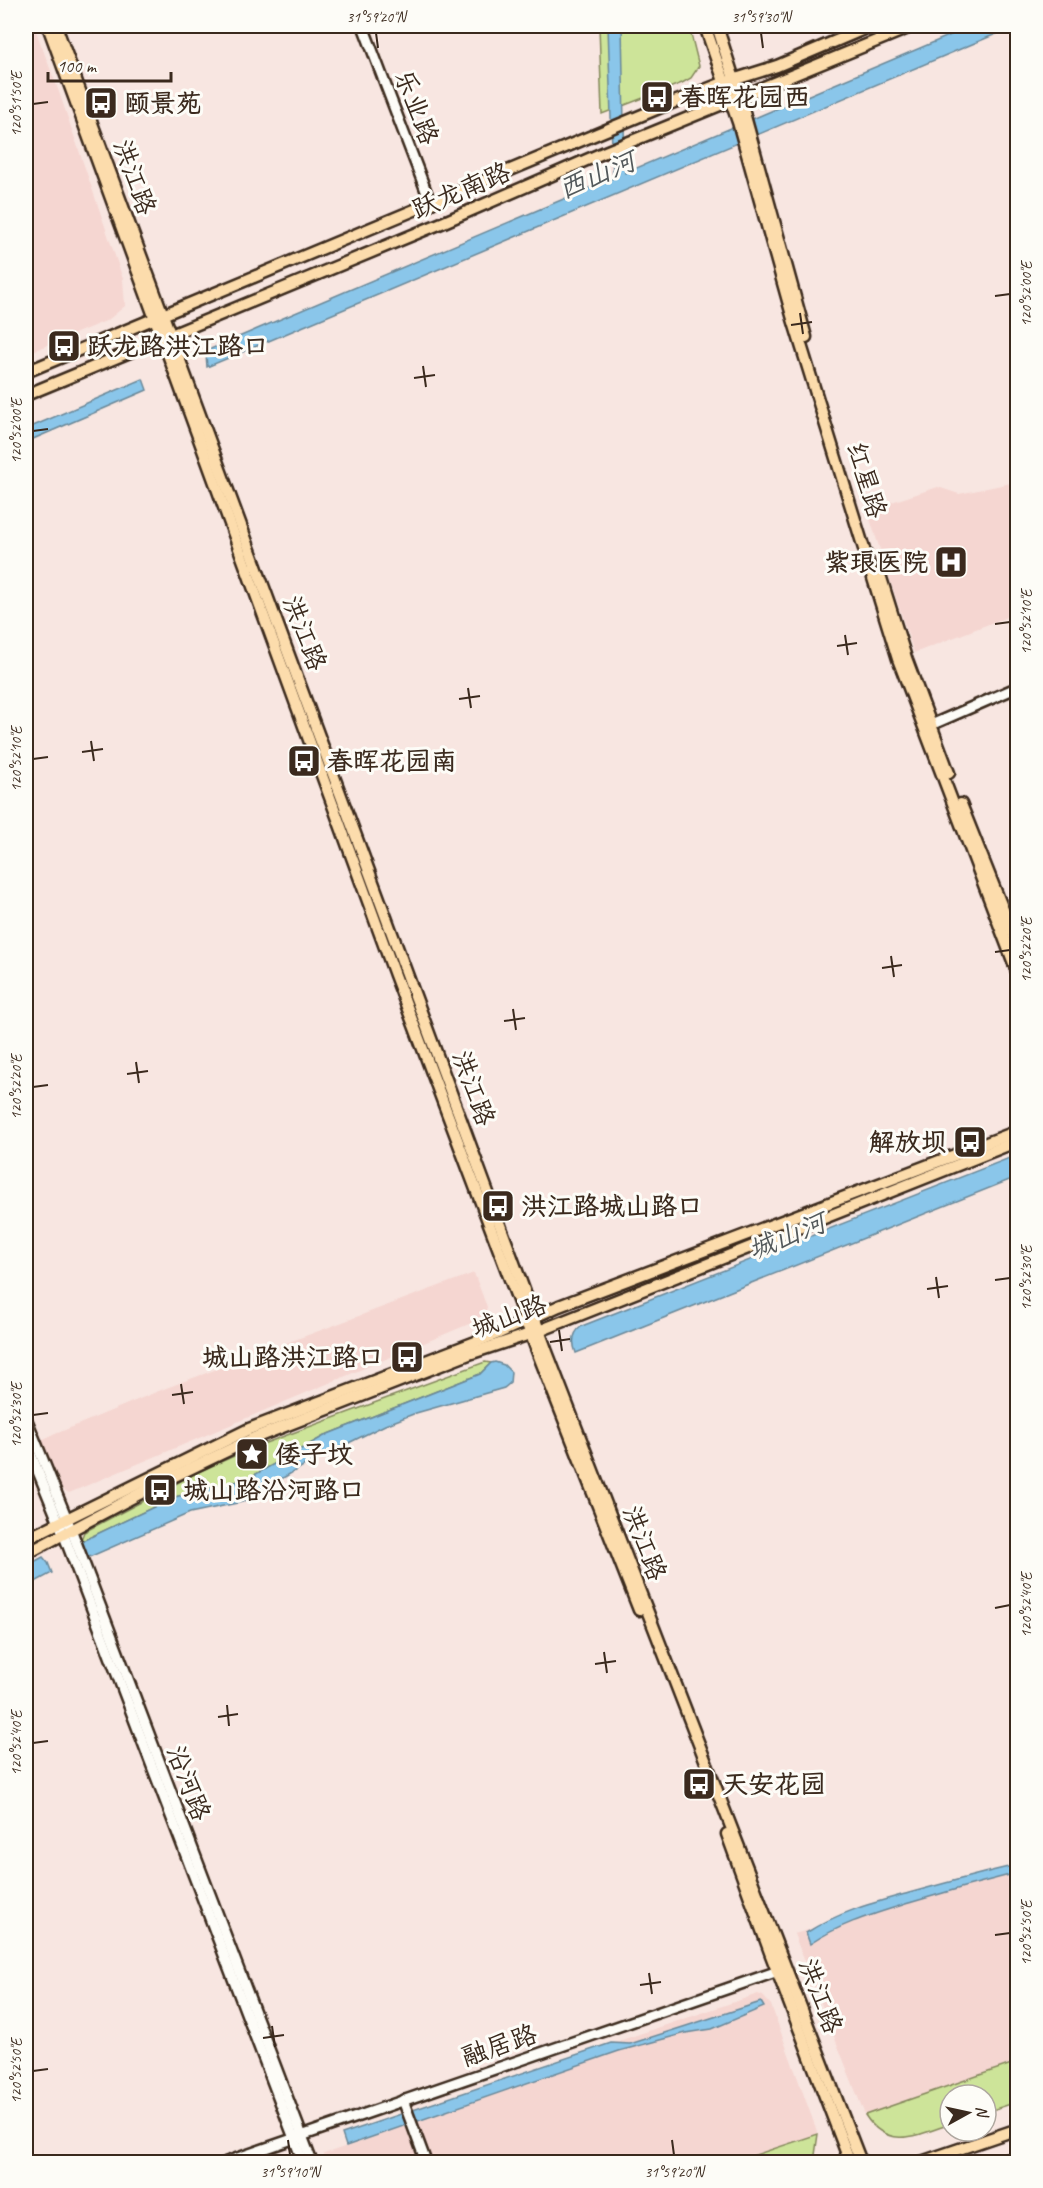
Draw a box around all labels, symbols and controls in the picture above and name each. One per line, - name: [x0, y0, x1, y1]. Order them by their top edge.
- text: 31°59'20"N: [346, 8, 409, 27]
- text: 31°59'30"N: [731, 8, 794, 27]
- scale bar: [48, 45, 171, 83]
- text: 100 m: [57, 55, 98, 77]
- street label: 乐业路: [387, 65, 446, 150]
- text: 120°51'50"E: [7, 70, 26, 136]
- bus stop icon: 春晖花园西: [639, 79, 675, 115]
- place label: 春晖花园西: [680, 81, 810, 114]
- bus stop icon: 颐景苑: [83, 85, 119, 121]
- place label: 颐景苑: [124, 87, 202, 120]
- street label: 洪江路: [106, 135, 163, 219]
- water label: 西山河: [553, 142, 645, 206]
- street label: 跃龙南路: [407, 155, 516, 226]
- text: 120°52'00"E: [1017, 260, 1036, 326]
- bus stop icon: 跃龙路洪江路口: [46, 328, 82, 364]
- place label: 跃龙路洪江路口: [87, 330, 269, 363]
- text: 120°52'00"E: [7, 397, 26, 463]
- street label: 红星路: [839, 438, 894, 522]
- hospital icon: 紫琅医院: [933, 544, 969, 580]
- place label: 紫琅医院: [824, 546, 928, 579]
- text: 120°52'10"E: [1017, 588, 1036, 654]
- street label: 洪江路: [275, 591, 334, 676]
- text: 120°52'10"E: [7, 725, 26, 791]
- bus stop icon: 春晖花园南: [286, 743, 322, 779]
- place label: 春晖花园南: [327, 745, 457, 778]
- text: 120°52'20"E: [1017, 916, 1036, 982]
- street label: 洪江路: [445, 1046, 502, 1130]
- text: 120°52'20"E: [7, 1053, 26, 1119]
- bus stop icon: 解放坝: [952, 1124, 988, 1160]
- place label: 解放坝: [869, 1126, 947, 1159]
- bus stop icon: 洪江路城山路口: [480, 1188, 516, 1224]
- place label: 洪江路城山路口: [521, 1190, 703, 1223]
- water label: 城山河: [743, 1204, 835, 1267]
- text: 120°52'30"E: [1017, 1244, 1036, 1310]
- street label: 城山路: [467, 1288, 551, 1345]
- bus stop icon: 城山路洪江路口: [389, 1339, 425, 1375]
- place label: 城山路洪江路口: [202, 1341, 384, 1374]
- text: 120°52'30"E: [7, 1381, 26, 1447]
- place icon: 倭子坟: [234, 1436, 270, 1472]
- place label: 倭子坟: [275, 1438, 353, 1471]
- bus stop icon: 城山路沿河路口: [142, 1472, 178, 1508]
- place label: 城山路沿河路口: [183, 1474, 365, 1507]
- street label: 洪江路: [615, 1501, 674, 1586]
- text: 120°52'40"E: [1017, 1571, 1036, 1637]
- text: 120°52'40"E: [7, 1709, 26, 1775]
- street label: 沿河路: [159, 1741, 218, 1826]
- bus stop icon: 天安花园: [681, 1766, 717, 1802]
- place label: 天安花园: [722, 1768, 826, 1801]
- text: 120°52'50"E: [1017, 1899, 1036, 1965]
- street label: 洪江路: [791, 1954, 850, 2039]
- street label: 融居路: [457, 2017, 541, 2074]
- text: 120°52'50"E: [7, 2037, 26, 2103]
- north arrow: [938, 2083, 998, 2143]
- text: N: [971, 2105, 993, 2120]
- text: 31°59'10"N: [260, 2163, 323, 2182]
- text: 31°59'20"N: [644, 2163, 707, 2182]

